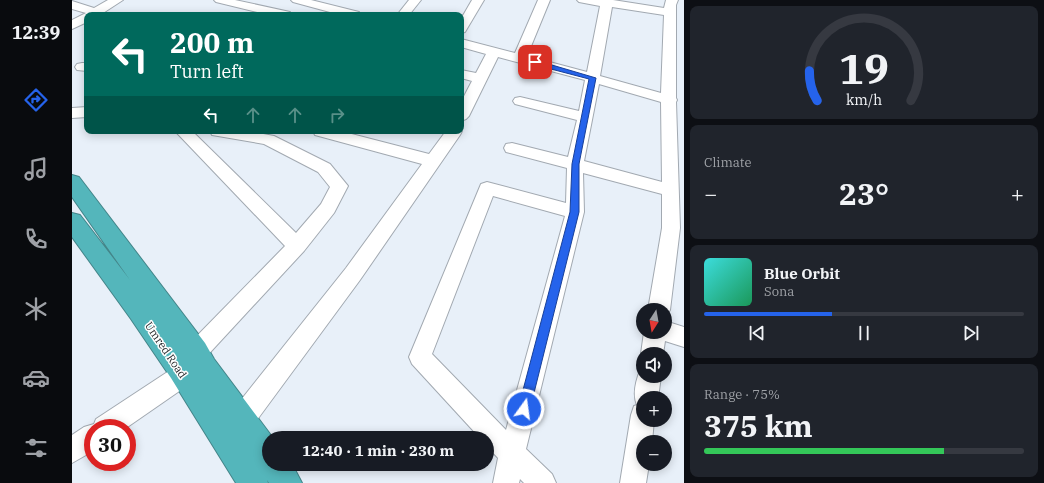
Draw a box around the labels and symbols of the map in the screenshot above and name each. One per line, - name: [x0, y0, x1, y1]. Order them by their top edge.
- pin: [518, 45, 552, 79]
- north arrow: [636, 303, 672, 339]
- street label: Umred Road: [142, 319, 190, 381]
- position arrow: [503, 388, 545, 430]
- speed limit sign: 30: [84, 419, 136, 471]

